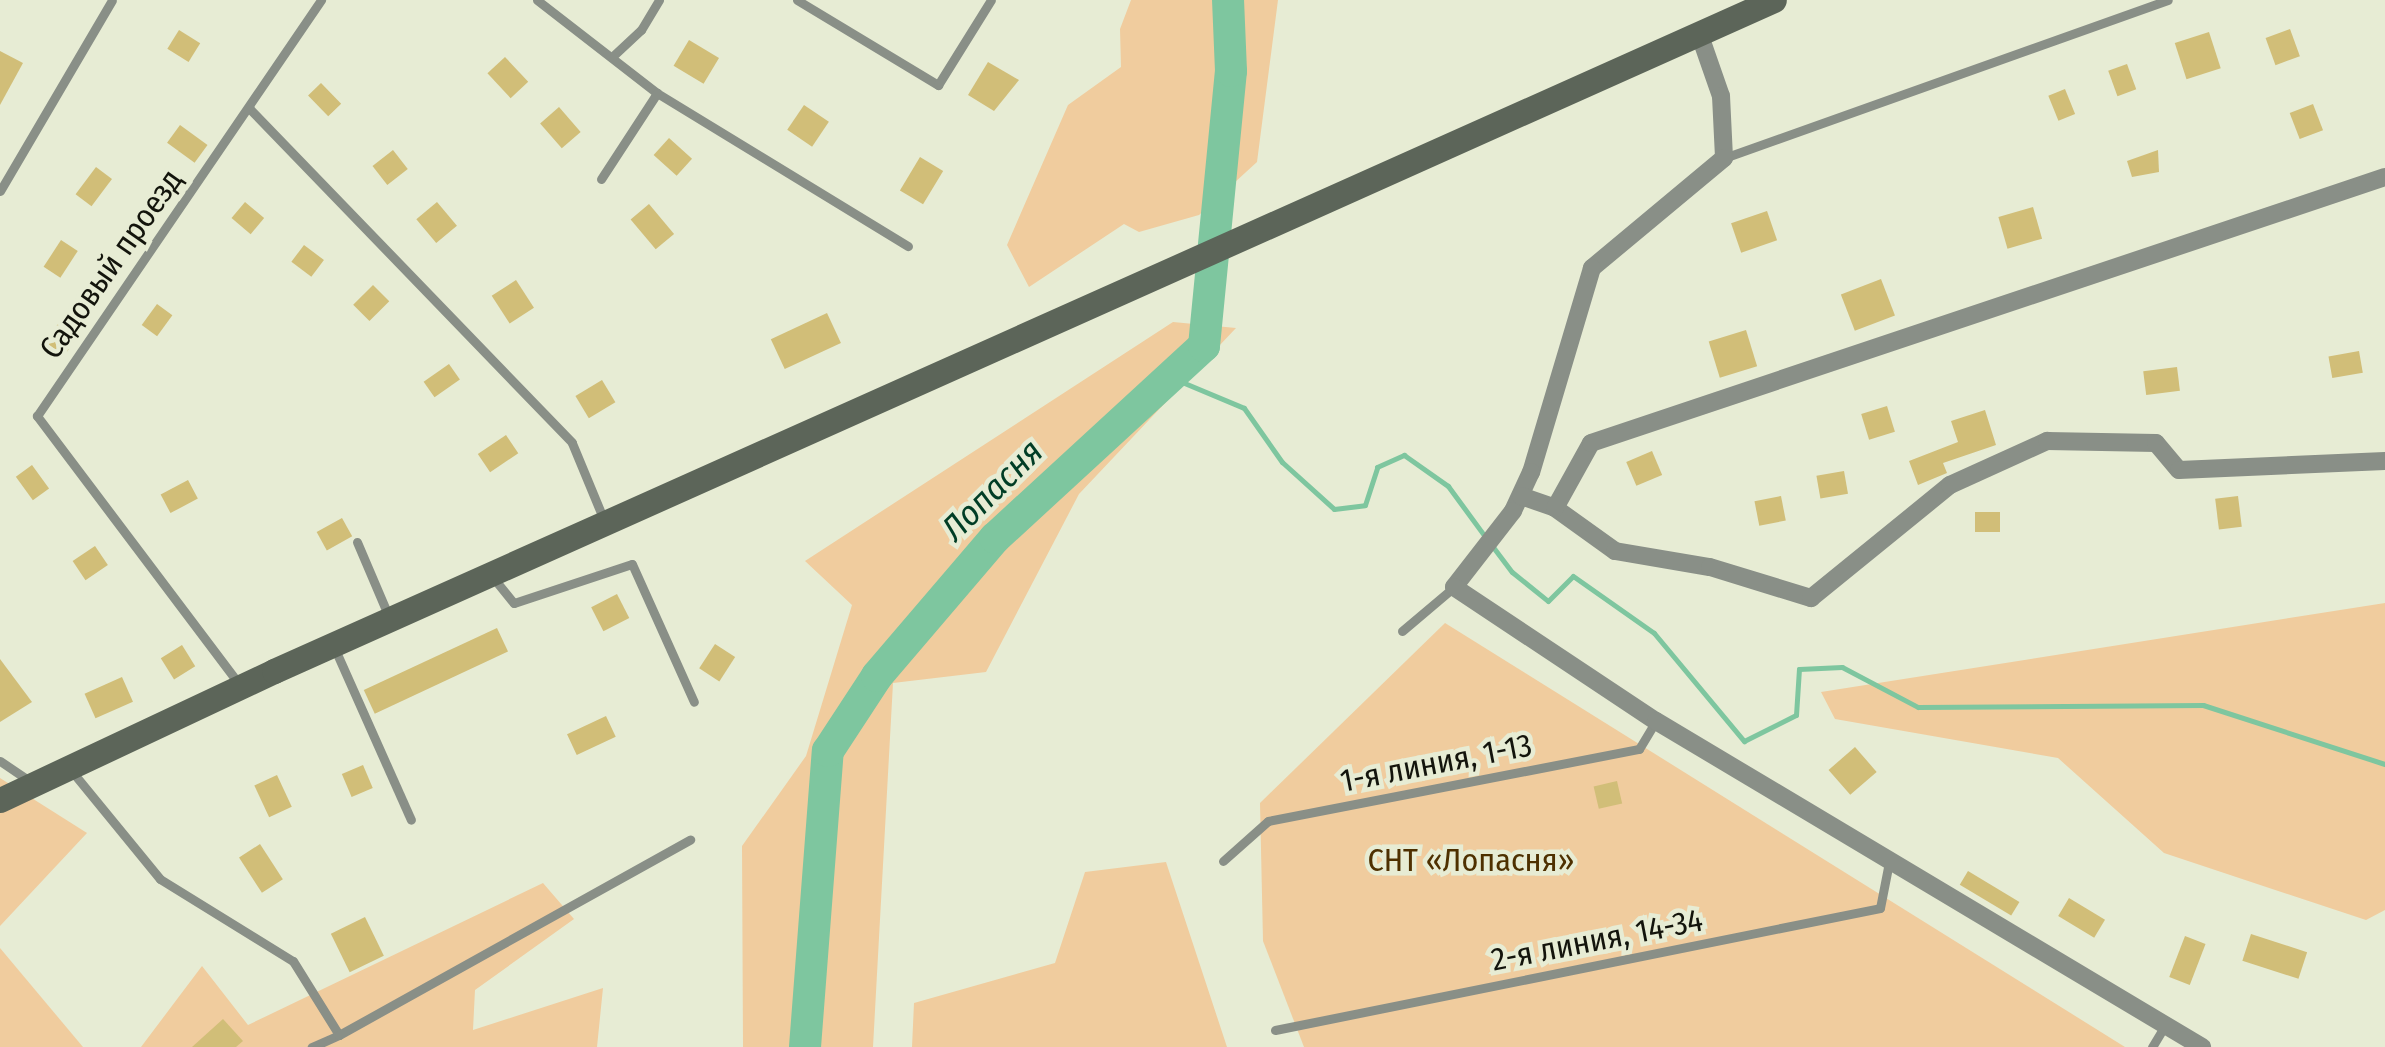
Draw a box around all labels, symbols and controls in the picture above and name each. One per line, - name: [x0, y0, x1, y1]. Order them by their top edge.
- street label: Садовый проезд: [31, 162, 191, 366]
- water label: Лопасня: [933, 431, 1051, 549]
- street label: 1-я линия, 1-13: [1337, 726, 1535, 800]
- park label: СНТ «Лопасня»: [1367, 841, 1575, 879]
- street label: 2-я линия, 14-34: [1488, 901, 1706, 979]

